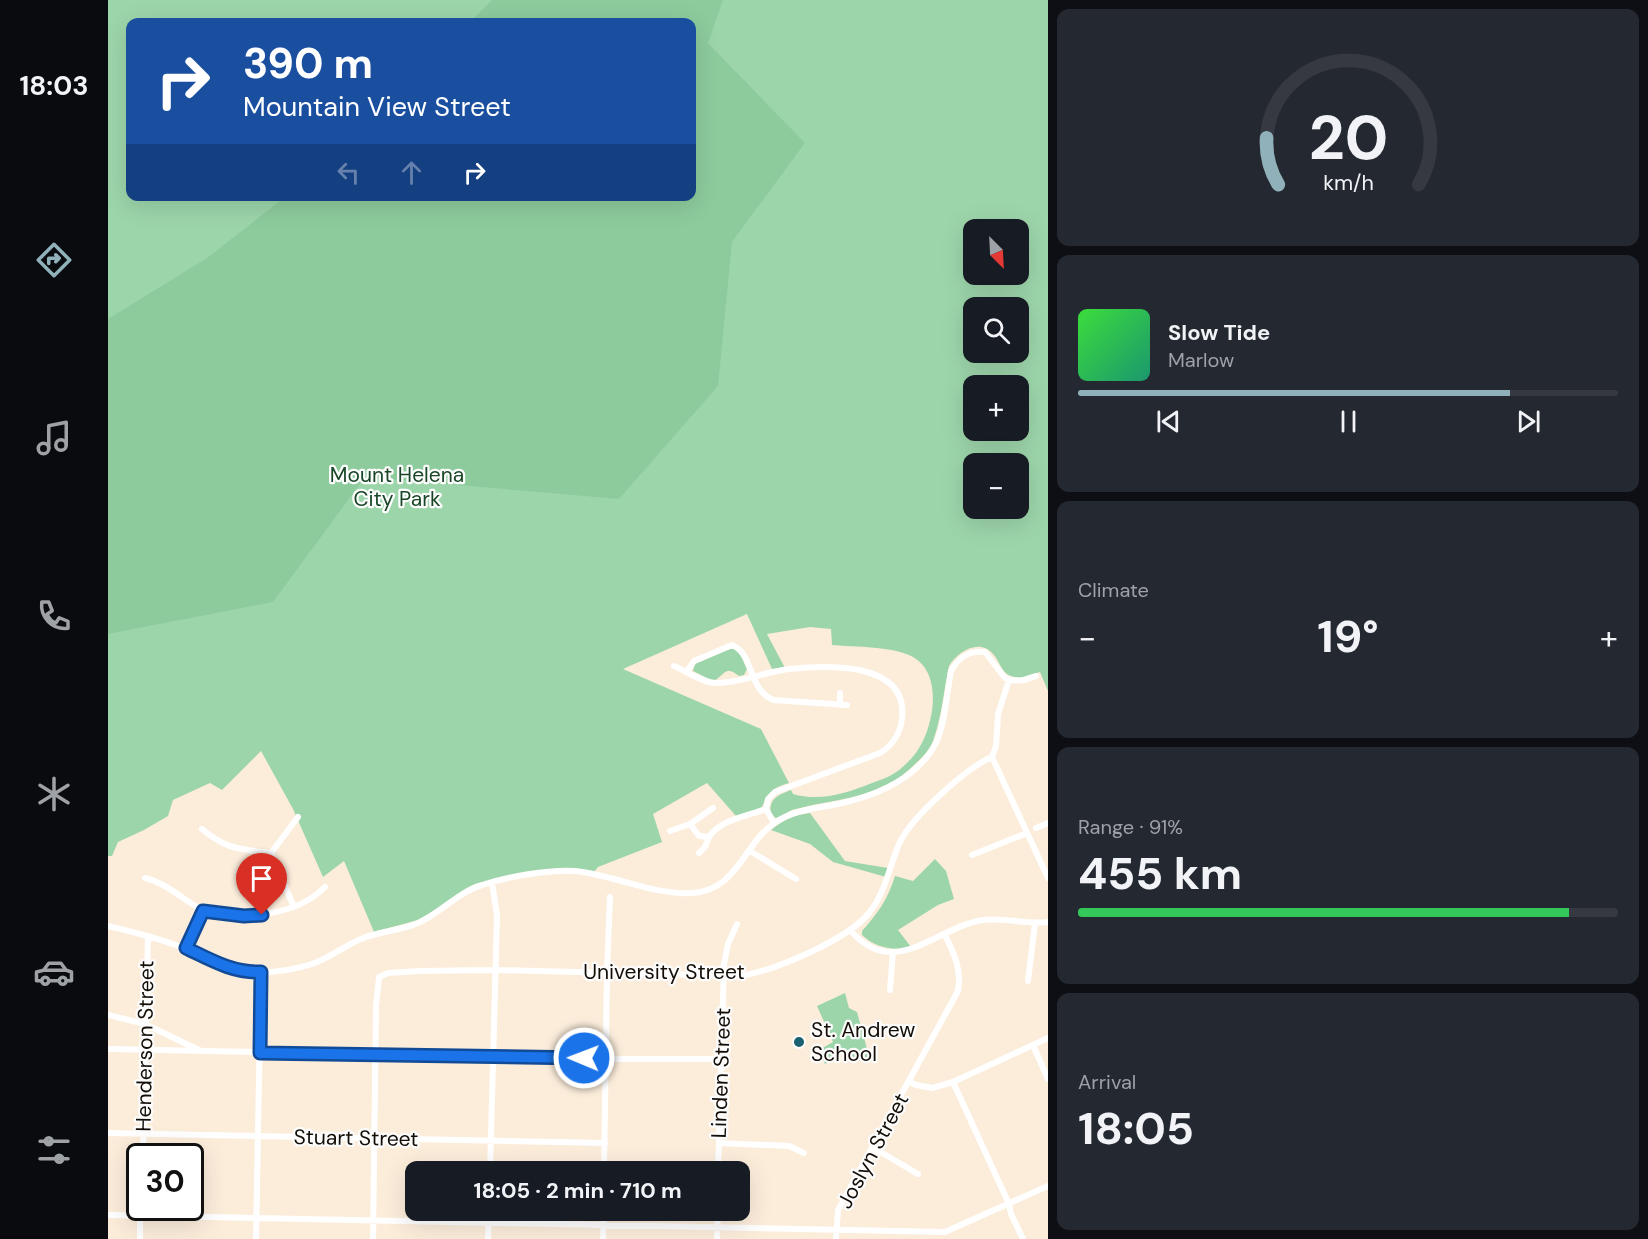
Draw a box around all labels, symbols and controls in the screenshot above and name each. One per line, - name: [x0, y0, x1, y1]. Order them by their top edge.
- text: 390 m: [243, 36, 373, 91]
- icon: right: [144, 42, 222, 120]
- text: 18:03: [19, 68, 89, 103]
- text: Mountain View Street: [243, 89, 511, 124]
- text: 20: [1308, 97, 1388, 178]
- icon: left: [332, 156, 365, 189]
- icon: ahead: [395, 156, 428, 189]
- icon: right: [458, 156, 491, 189]
- text: km/h: [1323, 169, 1373, 197]
- north arrow: [963, 219, 1029, 285]
- map controls: [963, 219, 1029, 519]
- icon: directions: [33, 239, 75, 281]
- button: search: [963, 297, 1029, 363]
- text: Slow Tide: [1168, 318, 1270, 347]
- text: Marlow: [1168, 347, 1234, 373]
- button: +: [963, 375, 1029, 441]
- icon: previous: [1152, 405, 1185, 438]
- icon: pause: [1332, 405, 1365, 438]
- icon: next: [1512, 405, 1545, 438]
- icon: music: [33, 417, 75, 459]
- button: −: [963, 453, 1029, 519]
- park label: Mount Helena City Park: [330, 461, 464, 513]
- text: Climate: [1078, 577, 1149, 603]
- icon: phone: [33, 595, 75, 637]
- text: 19°: [1317, 607, 1379, 666]
- text: −: [1078, 616, 1096, 659]
- text: +: [1600, 616, 1618, 659]
- icon: climate: [33, 773, 75, 815]
- text: Range · 91%: [1078, 814, 1183, 840]
- text: 455 km: [1078, 844, 1242, 903]
- pin: [236, 853, 287, 915]
- icon: arrive: [245, 862, 278, 895]
- icon: car: [33, 951, 75, 993]
- street label: University Street: [583, 958, 745, 986]
- street label: Henderson Street: [130, 960, 160, 1132]
- street label: Linden Street: [705, 1007, 737, 1139]
- place label: St. Andrew School: [811, 1016, 915, 1068]
- position arrow: [552, 1026, 616, 1090]
- marker: St. Andrew School: [792, 1035, 806, 1049]
- text: Arrival: [1078, 1069, 1136, 1095]
- street label: Joslyn Street: [831, 1088, 915, 1214]
- text: 18:05: [1078, 1099, 1194, 1158]
- street label: Stuart Street: [293, 1123, 419, 1153]
- icon: filters: [33, 1129, 75, 1171]
- speed limit sign: 30: [126, 1143, 204, 1221]
- text: 18:05 · 2 min · 710 m: [473, 1176, 682, 1205]

